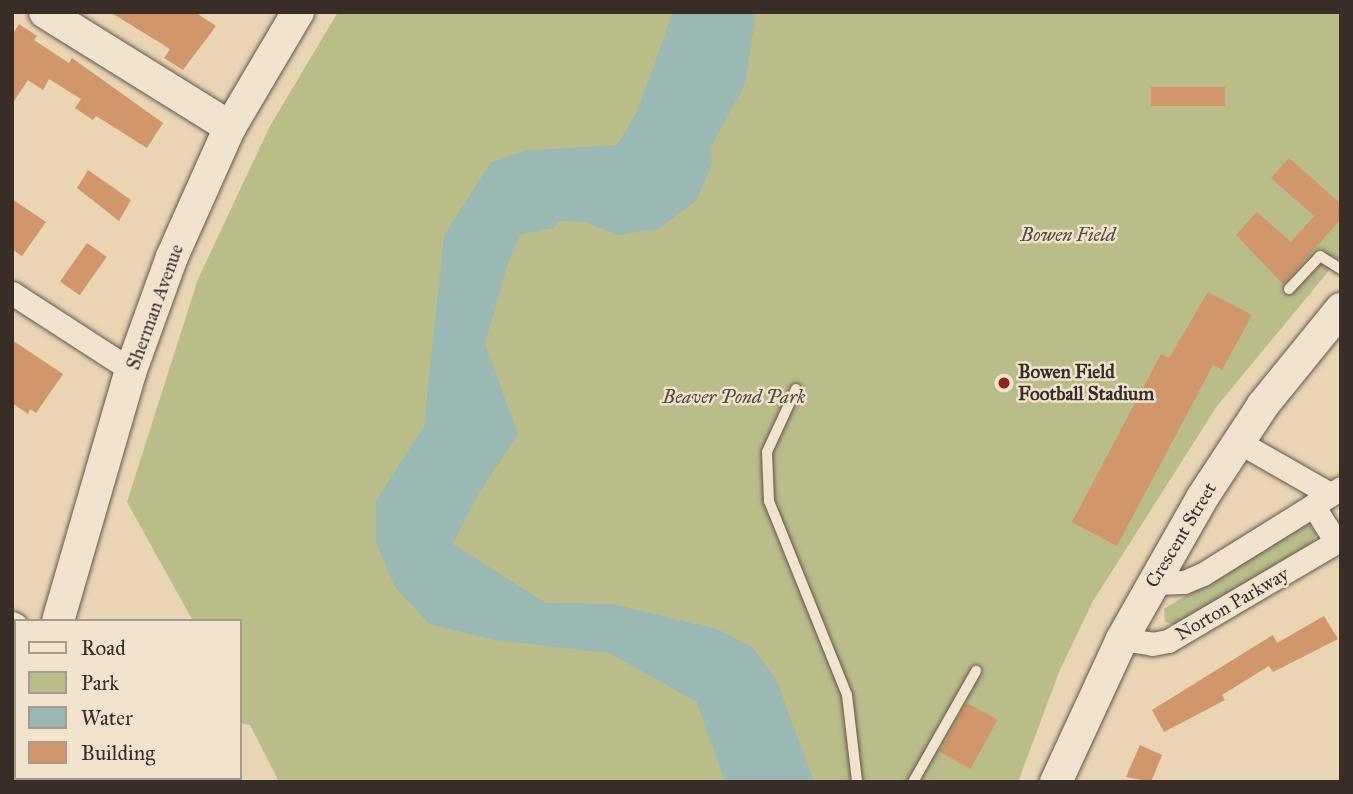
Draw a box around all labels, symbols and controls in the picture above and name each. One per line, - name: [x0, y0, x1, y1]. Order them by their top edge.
- park label: Bowen Field: [1020, 224, 1116, 246]
- street label: Sherman Avenue: [122, 241, 188, 373]
- place label: Bowen Field Football Stadium: [1018, 361, 1154, 405]
- marker: Bowen Field Football Stadium: [996, 375, 1012, 391]
- park label: Beaver Pond Park: [662, 386, 806, 408]
- street label: Crescent Street: [1141, 478, 1221, 592]
- street label: Norton Parkway: [1171, 562, 1293, 646]
- legend: [14, 619, 242, 780]
- text: Road: [81, 635, 126, 661]
- text: Park: [81, 670, 119, 696]
- text: Water: [81, 705, 133, 731]
- text: Building: [81, 740, 155, 766]

